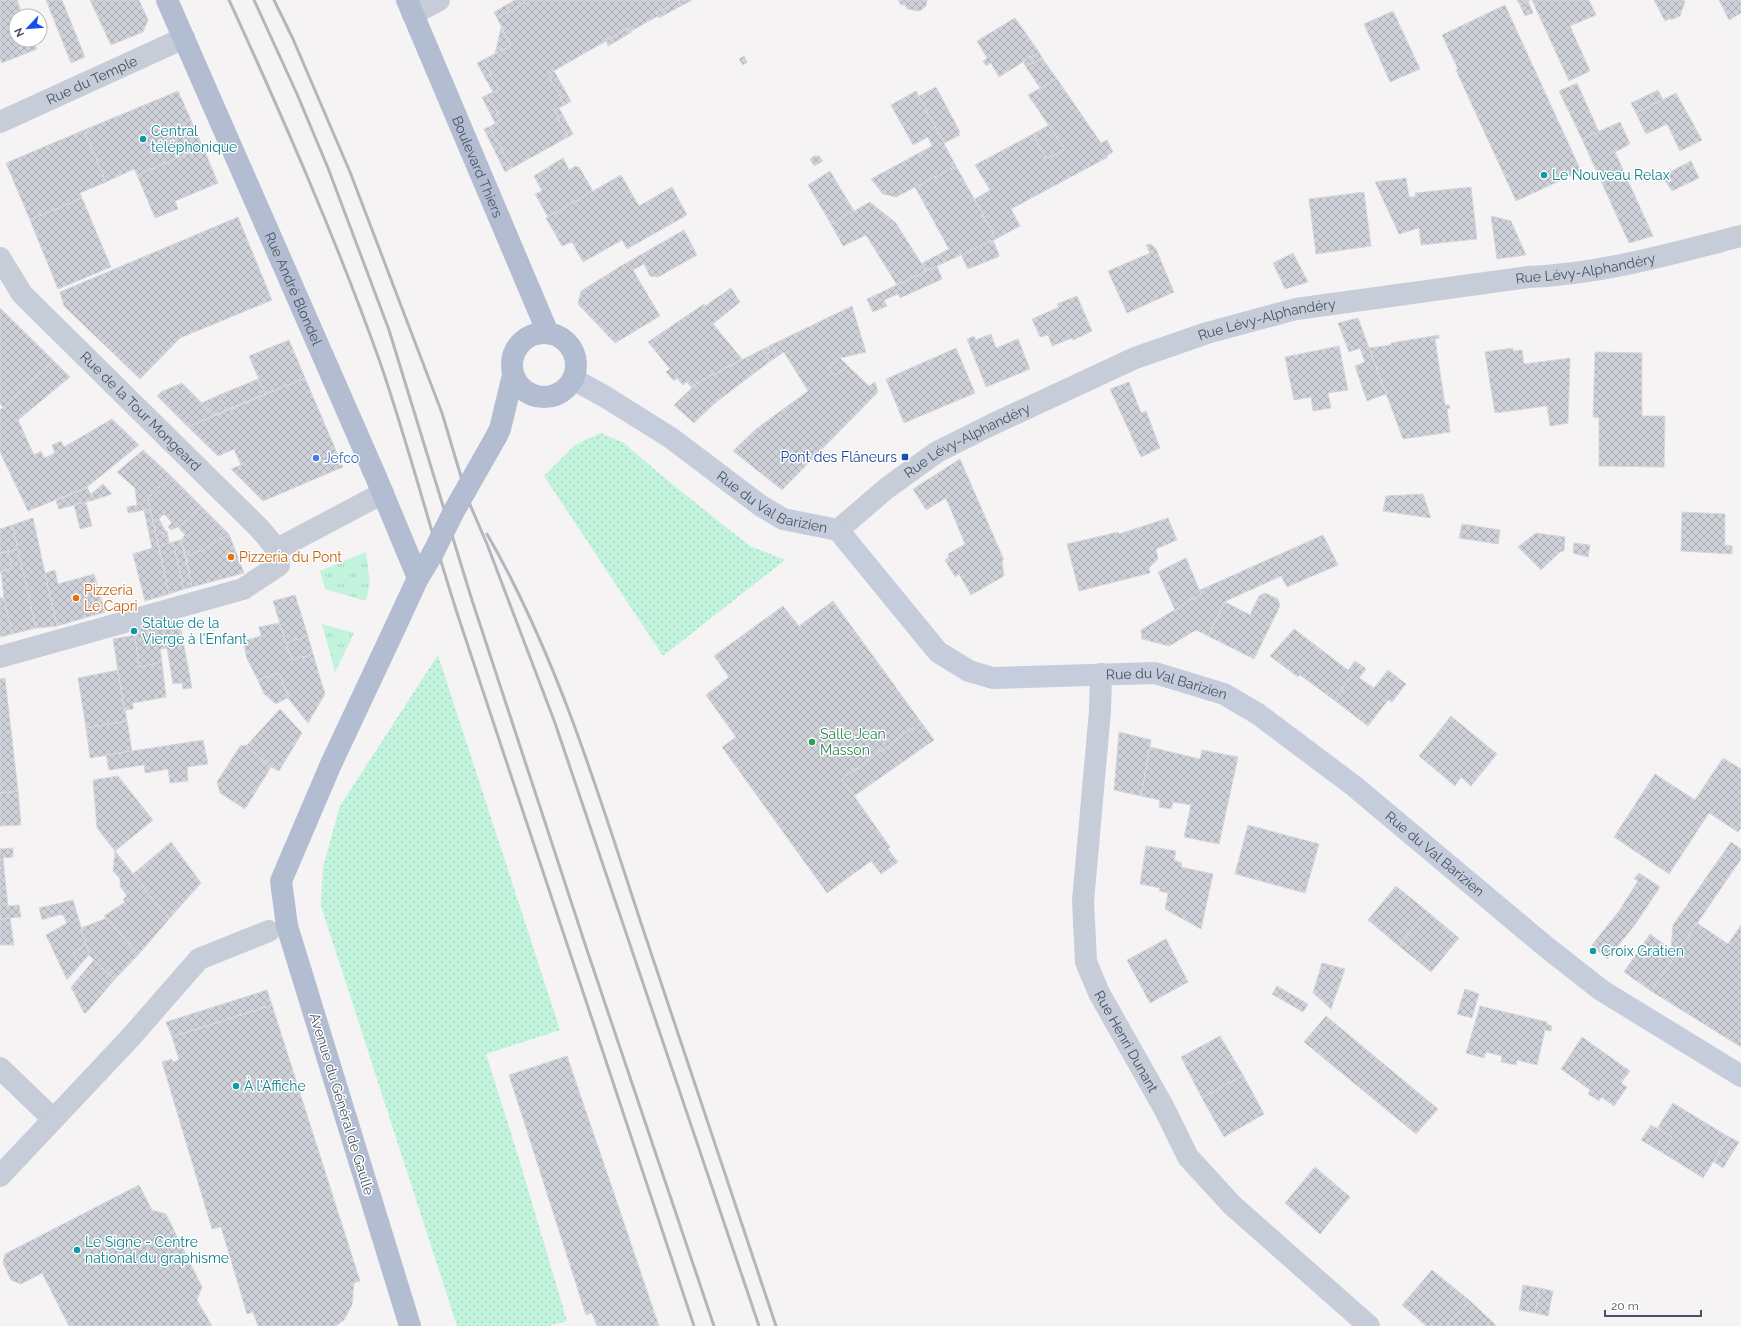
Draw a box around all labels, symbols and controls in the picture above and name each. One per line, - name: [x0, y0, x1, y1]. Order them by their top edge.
- north arrow: [8, 8, 48, 48]
- text: N: [12, 26, 27, 39]
- street label: Rue du Temple: [44, 52, 140, 108]
- street label: Boulevard Thiers: [449, 113, 506, 220]
- place label: Central téléphonique: [151, 123, 237, 155]
- marker: Central téléphonique: [138, 134, 148, 144]
- place label: Le Nouveau Relax: [1552, 167, 1670, 183]
- marker: Le Nouveau Relax: [1539, 170, 1549, 180]
- street label: Rue André Blondel: [262, 229, 325, 348]
- street label: Rue Lévy-Alphandéry: [1514, 250, 1657, 287]
- street label: Rue Lévy-Alphandéry: [1196, 296, 1337, 344]
- street label: Rue de la Tour Mongeard: [77, 348, 204, 474]
- street label: Rue Lévy-Alphandéry: [901, 400, 1033, 481]
- place label: Pont des Flâneurs: [780, 449, 897, 465]
- place label: Jefco: [324, 450, 359, 466]
- marker: Pont des Flâneurs: [900, 452, 910, 462]
- marker: Jefco: [311, 453, 321, 463]
- street label: Rue du Val Barizien: [714, 468, 829, 536]
- place label: Pizzeria du Pont: [239, 549, 342, 565]
- marker: Pizzeria du Pont: [226, 552, 236, 562]
- place label: Pizzeria Le Capri: [84, 582, 138, 614]
- marker: Pizzeria Le Capri: [71, 593, 81, 603]
- place label: Statue de la Vierge à l'Enfant: [142, 615, 247, 647]
- marker: Statue de la Vierge à l'Enfant: [129, 626, 139, 636]
- street label: Rue du Val Barizien: [1106, 665, 1229, 702]
- place label: Salle Jean Masson: [820, 726, 886, 758]
- marker: Salle Jean Masson: [807, 737, 817, 747]
- street label: Rue du Val Barizien: [1382, 808, 1487, 900]
- place label: Croix Gratien: [1601, 943, 1684, 959]
- marker: Croix Gratien: [1588, 946, 1598, 956]
- street label: Rue Henri Dunant: [1091, 988, 1162, 1095]
- street label: Avenue du Général de Gaulle: [307, 1011, 377, 1197]
- place label: À l'Affiche: [244, 1077, 306, 1094]
- marker: À l'Affiche: [231, 1081, 241, 1091]
- place label: Le Signe - Centre national du graphisme: [85, 1234, 229, 1266]
- marker: Le Signe - Centre national du graphisme: [72, 1245, 82, 1255]
- scale bar: [1605, 1292, 1701, 1318]
- text: 20 m: [1611, 1299, 1639, 1313]

